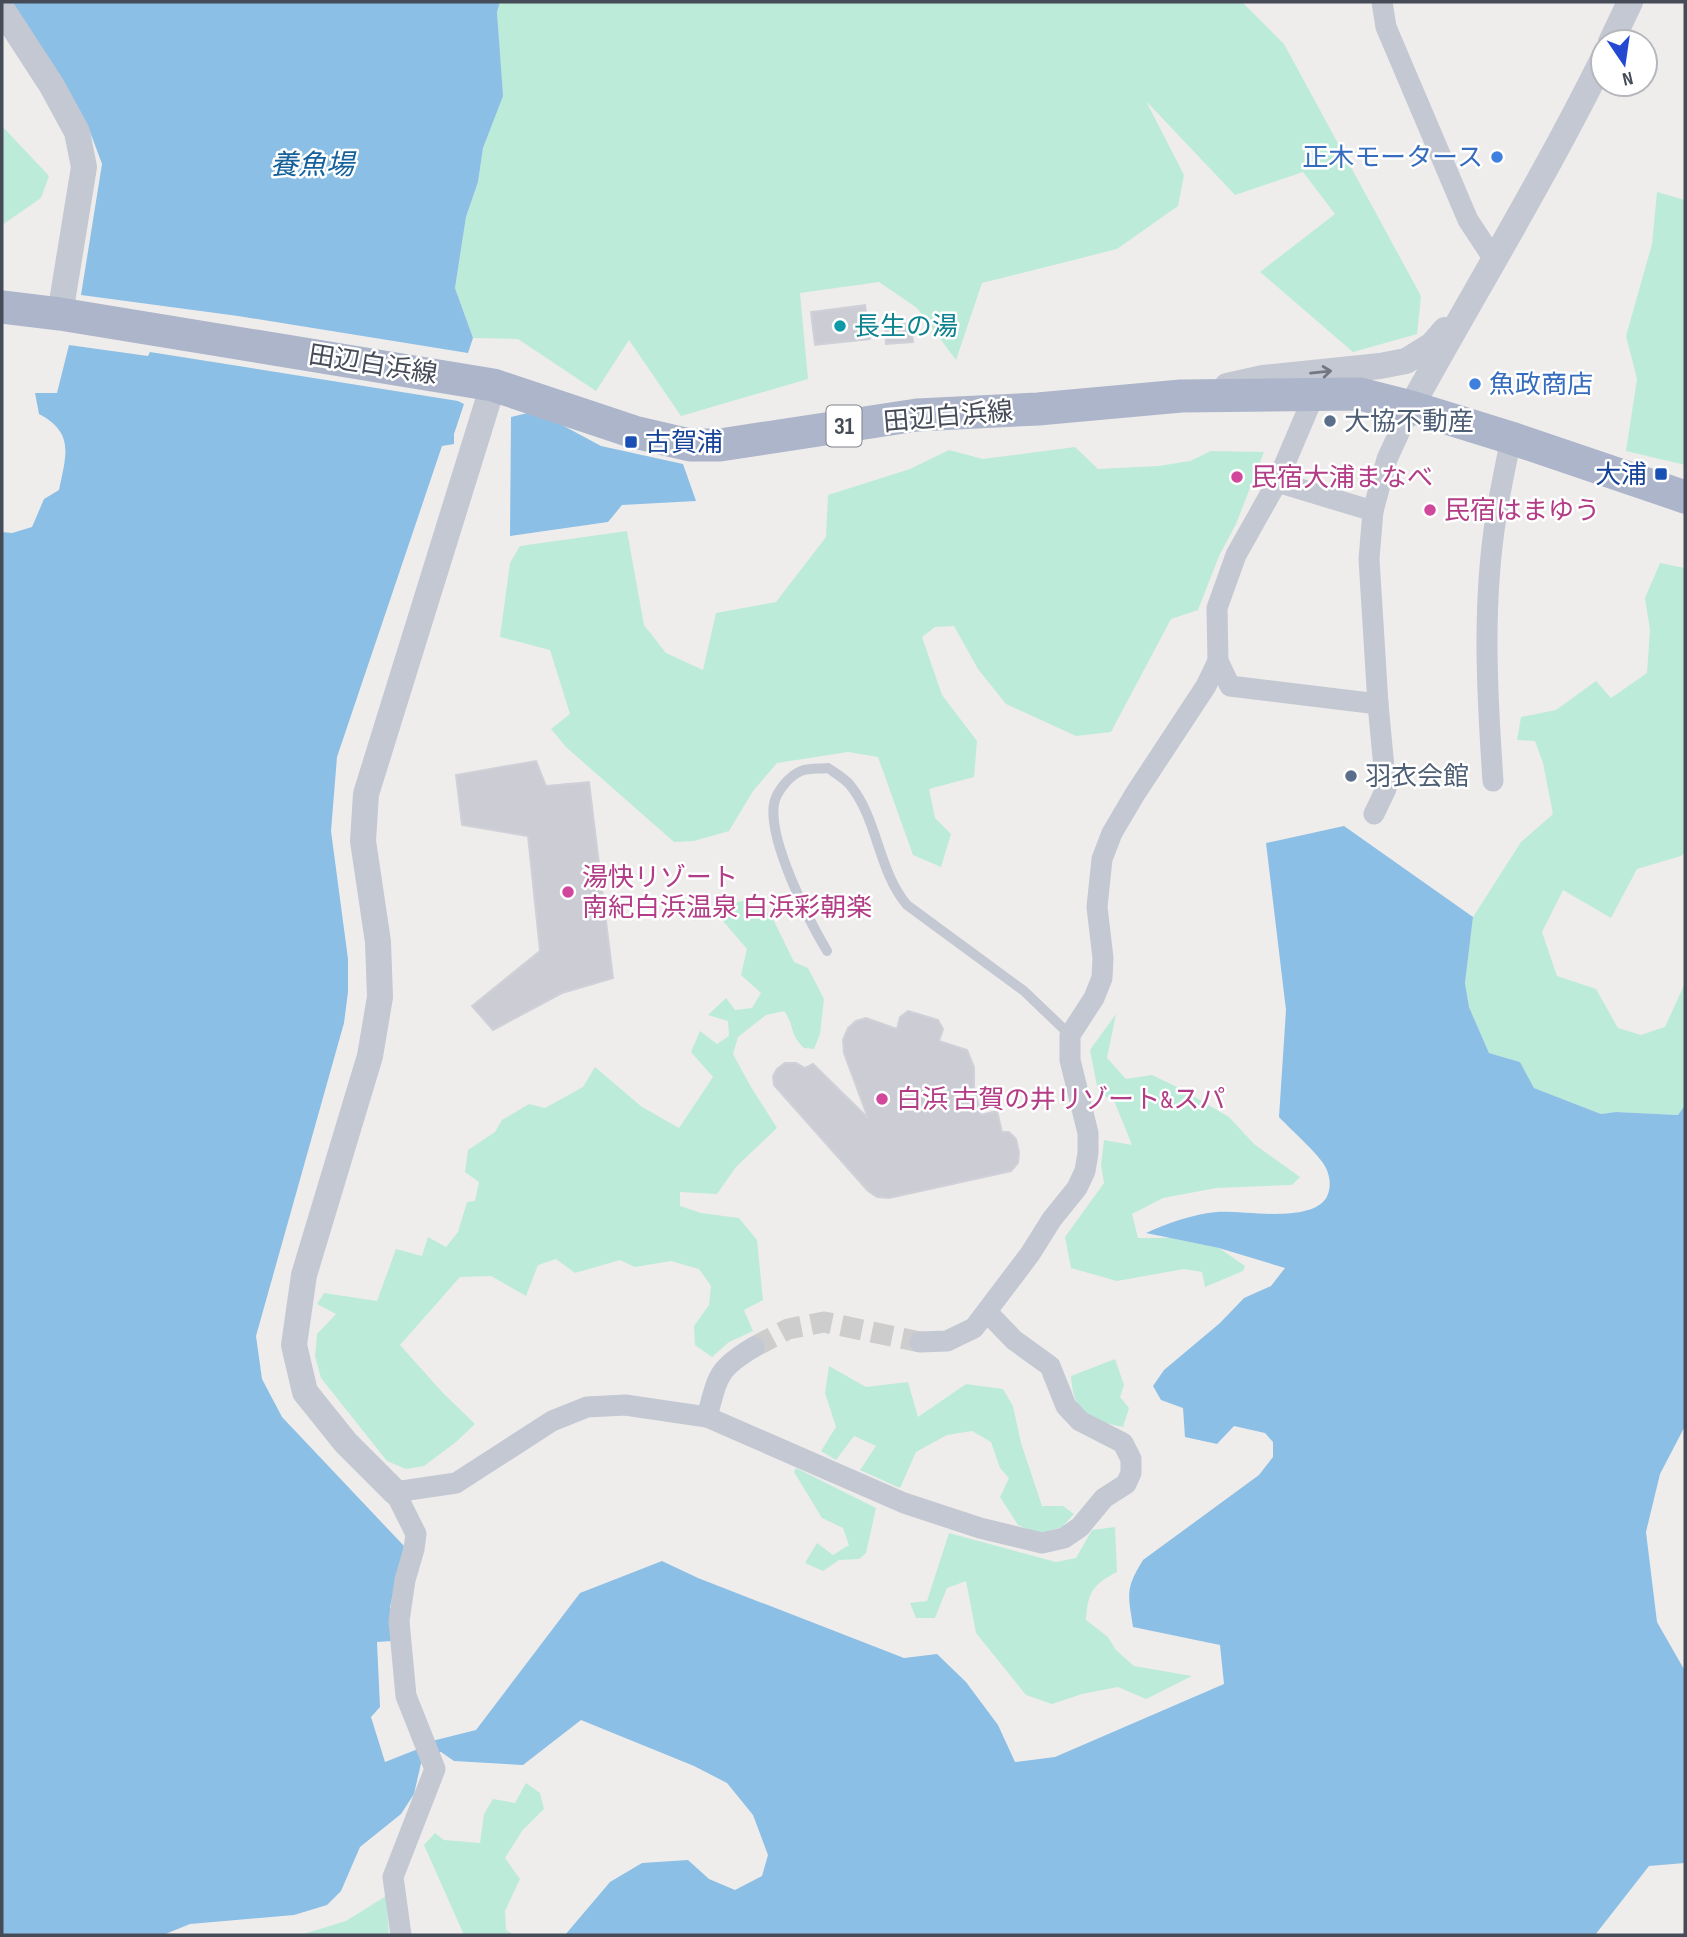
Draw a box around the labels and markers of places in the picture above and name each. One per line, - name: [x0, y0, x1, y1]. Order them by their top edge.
- place label: 正木モータース: [1302, 143, 1483, 174]
- marker: 正木モータース: [1489, 149, 1505, 165]
- place label: 長生の湯: [854, 312, 958, 343]
- marker: 長生の湯: [832, 318, 848, 334]
- place label: 魚政商店: [1489, 370, 1593, 401]
- marker: 魚政商店: [1467, 376, 1483, 392]
- place label: 大協不動産: [1344, 407, 1474, 438]
- marker: 大協不動産: [1322, 413, 1338, 429]
- place label: 古賀浦: [645, 428, 723, 459]
- marker: 古賀浦: [623, 434, 639, 450]
- place label: 大浦: [1595, 460, 1647, 491]
- place label: 民宿大浦まなべ: [1251, 463, 1433, 494]
- marker: 大浦: [1653, 466, 1669, 482]
- marker: 民宿大浦まなべ: [1229, 469, 1245, 485]
- place label: 民宿はまゆう: [1444, 496, 1600, 527]
- marker: 民宿はまゆう: [1422, 502, 1438, 518]
- place label: 羽衣会館: [1365, 762, 1469, 793]
- marker: 羽衣会館: [1343, 768, 1359, 784]
- place label: 湯快リゾート 南紀白浜温泉 白浜彩朝楽: [582, 863, 872, 924]
- marker: 湯快リゾート 南紀白浜温泉 白浜彩朝楽: [560, 884, 576, 900]
- place label: 白浜 古賀の井リゾート&スパ: [896, 1085, 1225, 1116]
- marker: 白浜 古賀の井リゾート&スパ: [874, 1091, 890, 1107]

